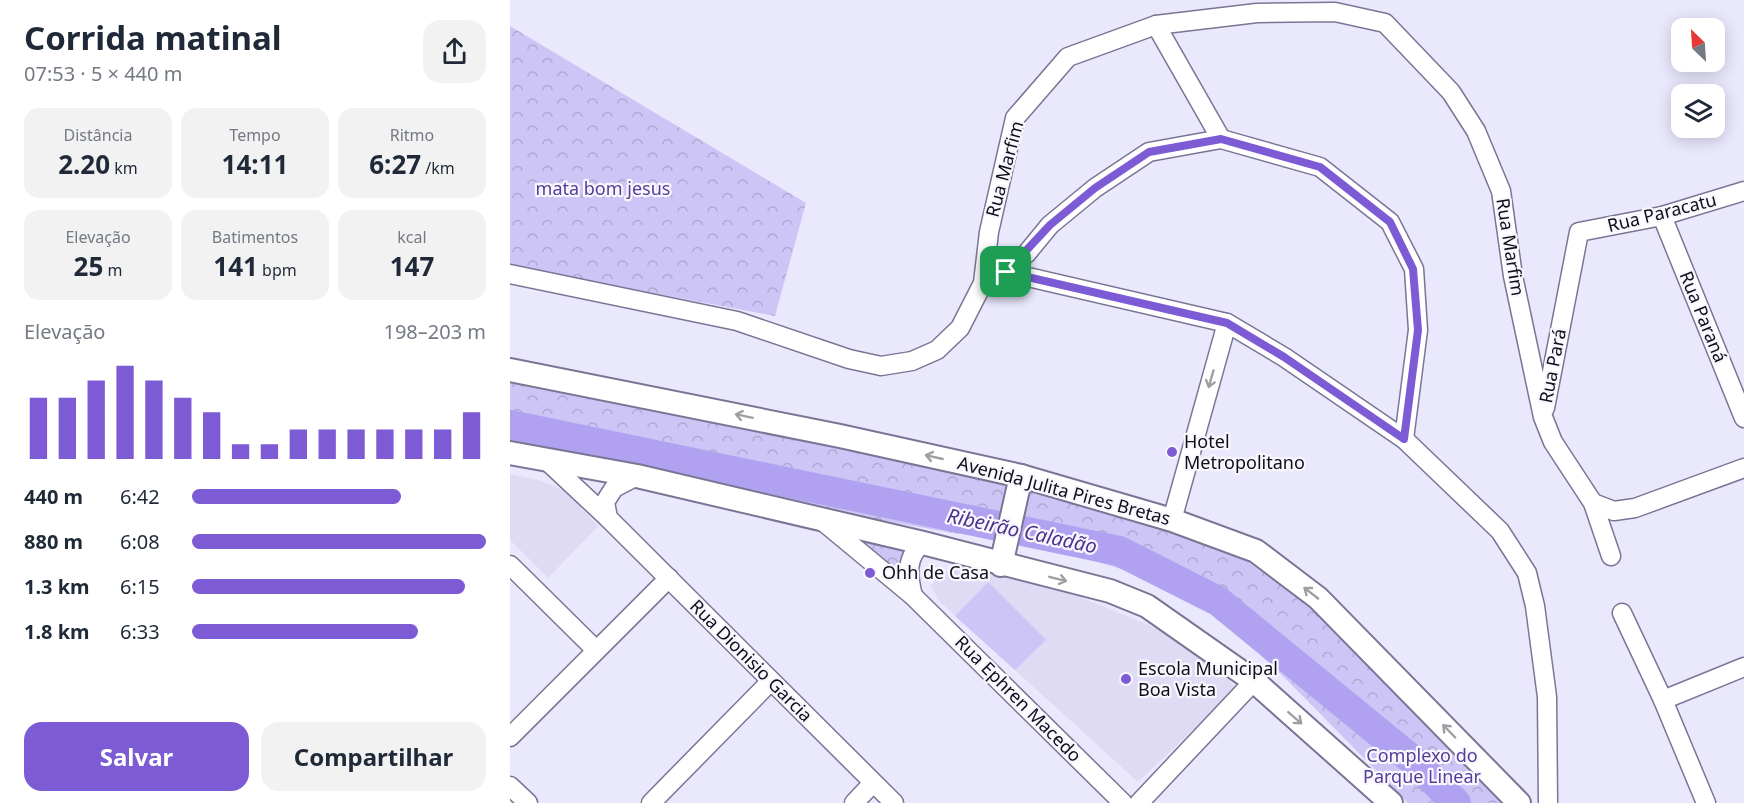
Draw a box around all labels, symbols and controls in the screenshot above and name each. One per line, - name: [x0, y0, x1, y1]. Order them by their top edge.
- text: Corrida matinal: [24, 15, 282, 60]
- north arrow: [1671, 18, 1725, 72]
- map controls: [1671, 18, 1725, 138]
- button: share: [423, 20, 486, 83]
- text: 07:53 · 5 × 440 m: [24, 60, 182, 87]
- button: layers: [1671, 84, 1725, 138]
- street label: Rua Marfim: [980, 118, 1028, 219]
- text: Distância: [64, 124, 132, 146]
- text: Tempo: [229, 124, 281, 146]
- text: Ritmo: [390, 124, 434, 146]
- text: 2.20: [58, 146, 110, 182]
- text: 14:11: [222, 146, 288, 182]
- text: 6:27: [369, 146, 421, 182]
- text: km: [110, 157, 138, 179]
- text: /km: [421, 157, 455, 179]
- park label: mata bom jesus: [536, 176, 670, 200]
- street label: Rua Paracatu: [1605, 187, 1719, 237]
- street label: Rua Marfim: [1491, 196, 1531, 297]
- text: Elevação: [65, 226, 131, 248]
- text: Batimentos: [212, 226, 298, 248]
- text: kcal: [397, 226, 427, 248]
- pin: [980, 246, 1031, 297]
- text: 25: [74, 248, 103, 284]
- text: 141: [213, 248, 258, 284]
- text: 147: [390, 248, 434, 284]
- icon: arrive: [989, 255, 1022, 288]
- text: m: [103, 259, 122, 281]
- text: bpm: [258, 259, 297, 281]
- street label: Rua Paraná: [1675, 267, 1733, 366]
- text: Elevação: [24, 318, 105, 345]
- text: 198–203 m: [383, 318, 486, 345]
- street label: Rua Pará: [1533, 327, 1571, 405]
- one-way arrow: [1205, 369, 1216, 388]
- one-way arrow: [734, 410, 754, 421]
- place label: Hotel Metropolitano: [1184, 429, 1305, 474]
- marker: Hotel Metropolitano: [1165, 445, 1179, 459]
- street label: Avenida Julita Pires Bretas: [955, 450, 1173, 530]
- one-way arrow: [925, 451, 945, 462]
- text: 440 m: [24, 483, 83, 510]
- text: 6:42: [120, 483, 160, 510]
- water label: Ribeirão Caladão: [945, 501, 1100, 560]
- text: 880 m: [24, 528, 83, 555]
- text: 6:08: [120, 528, 160, 555]
- place label: Ohh de Casa: [882, 560, 989, 584]
- marker: Ohh de Casa: [863, 566, 877, 580]
- text: 1.3 km: [24, 573, 90, 600]
- text: 6:15: [120, 573, 160, 600]
- one-way arrow: [1048, 574, 1067, 585]
- one-way arrow: [1304, 586, 1320, 599]
- street label: Rua Dionisio Garcia: [685, 594, 818, 727]
- text: 1.8 km: [24, 618, 90, 645]
- text: 6:33: [120, 618, 160, 645]
- street label: Rua Ephren Macedo: [950, 630, 1087, 767]
- place label: Escola Municipal Boa Vista: [1138, 656, 1278, 701]
- marker: Escola Municipal Boa Vista: [1119, 672, 1133, 686]
- one-way arrow: [1287, 711, 1303, 724]
- button: Salvar: [24, 722, 249, 791]
- button: Compartilhar: [261, 722, 486, 791]
- one-way arrow: [1441, 724, 1456, 739]
- park label: Complexo do Parque Linear: [1363, 743, 1482, 788]

